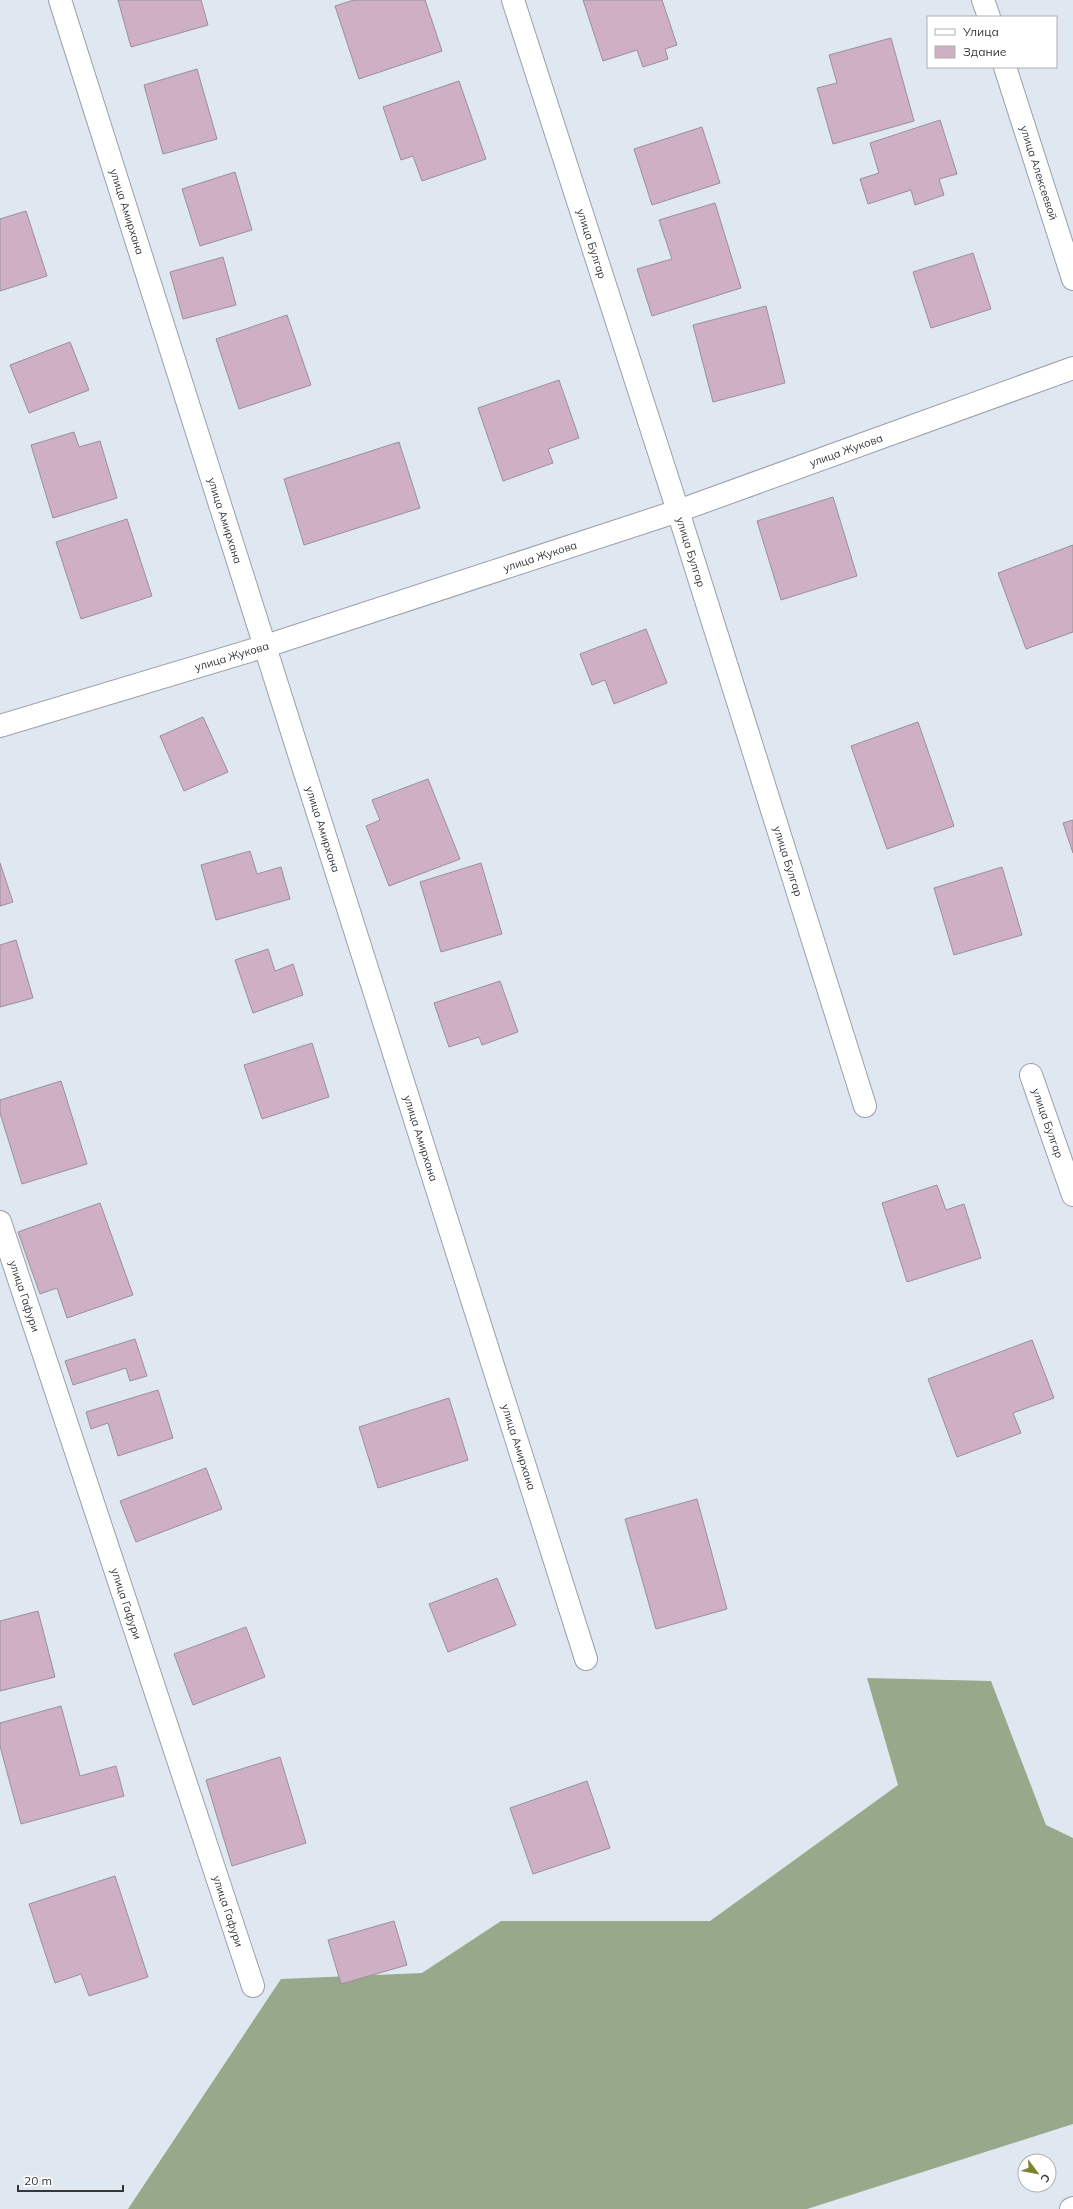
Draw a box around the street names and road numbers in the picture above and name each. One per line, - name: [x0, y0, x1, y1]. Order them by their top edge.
- street label: улица Алексеевой: [1017, 124, 1061, 222]
- street label: улица Амирхана: [107, 167, 147, 256]
- street label: улица Булгар: [574, 207, 610, 281]
- street label: улица Жукова: [808, 431, 885, 470]
- street label: улица Амирхана: [205, 476, 245, 565]
- street label: улица Булгар: [673, 515, 709, 589]
- street label: улица Жукова: [501, 538, 579, 575]
- street label: улица Жукова: [193, 639, 271, 674]
- street label: улица Амирхана: [303, 785, 343, 874]
- street label: улица Булгар: [770, 824, 806, 898]
- street label: улица Булгар: [1029, 1086, 1067, 1160]
- street label: улица Амирхана: [401, 1093, 441, 1183]
- street label: улица Гафури: [6, 1258, 43, 1334]
- street label: улица Амирхана: [499, 1402, 539, 1492]
- street label: улица Гафури: [108, 1566, 145, 1641]
- street label: улица Гафури: [210, 1874, 247, 1949]

